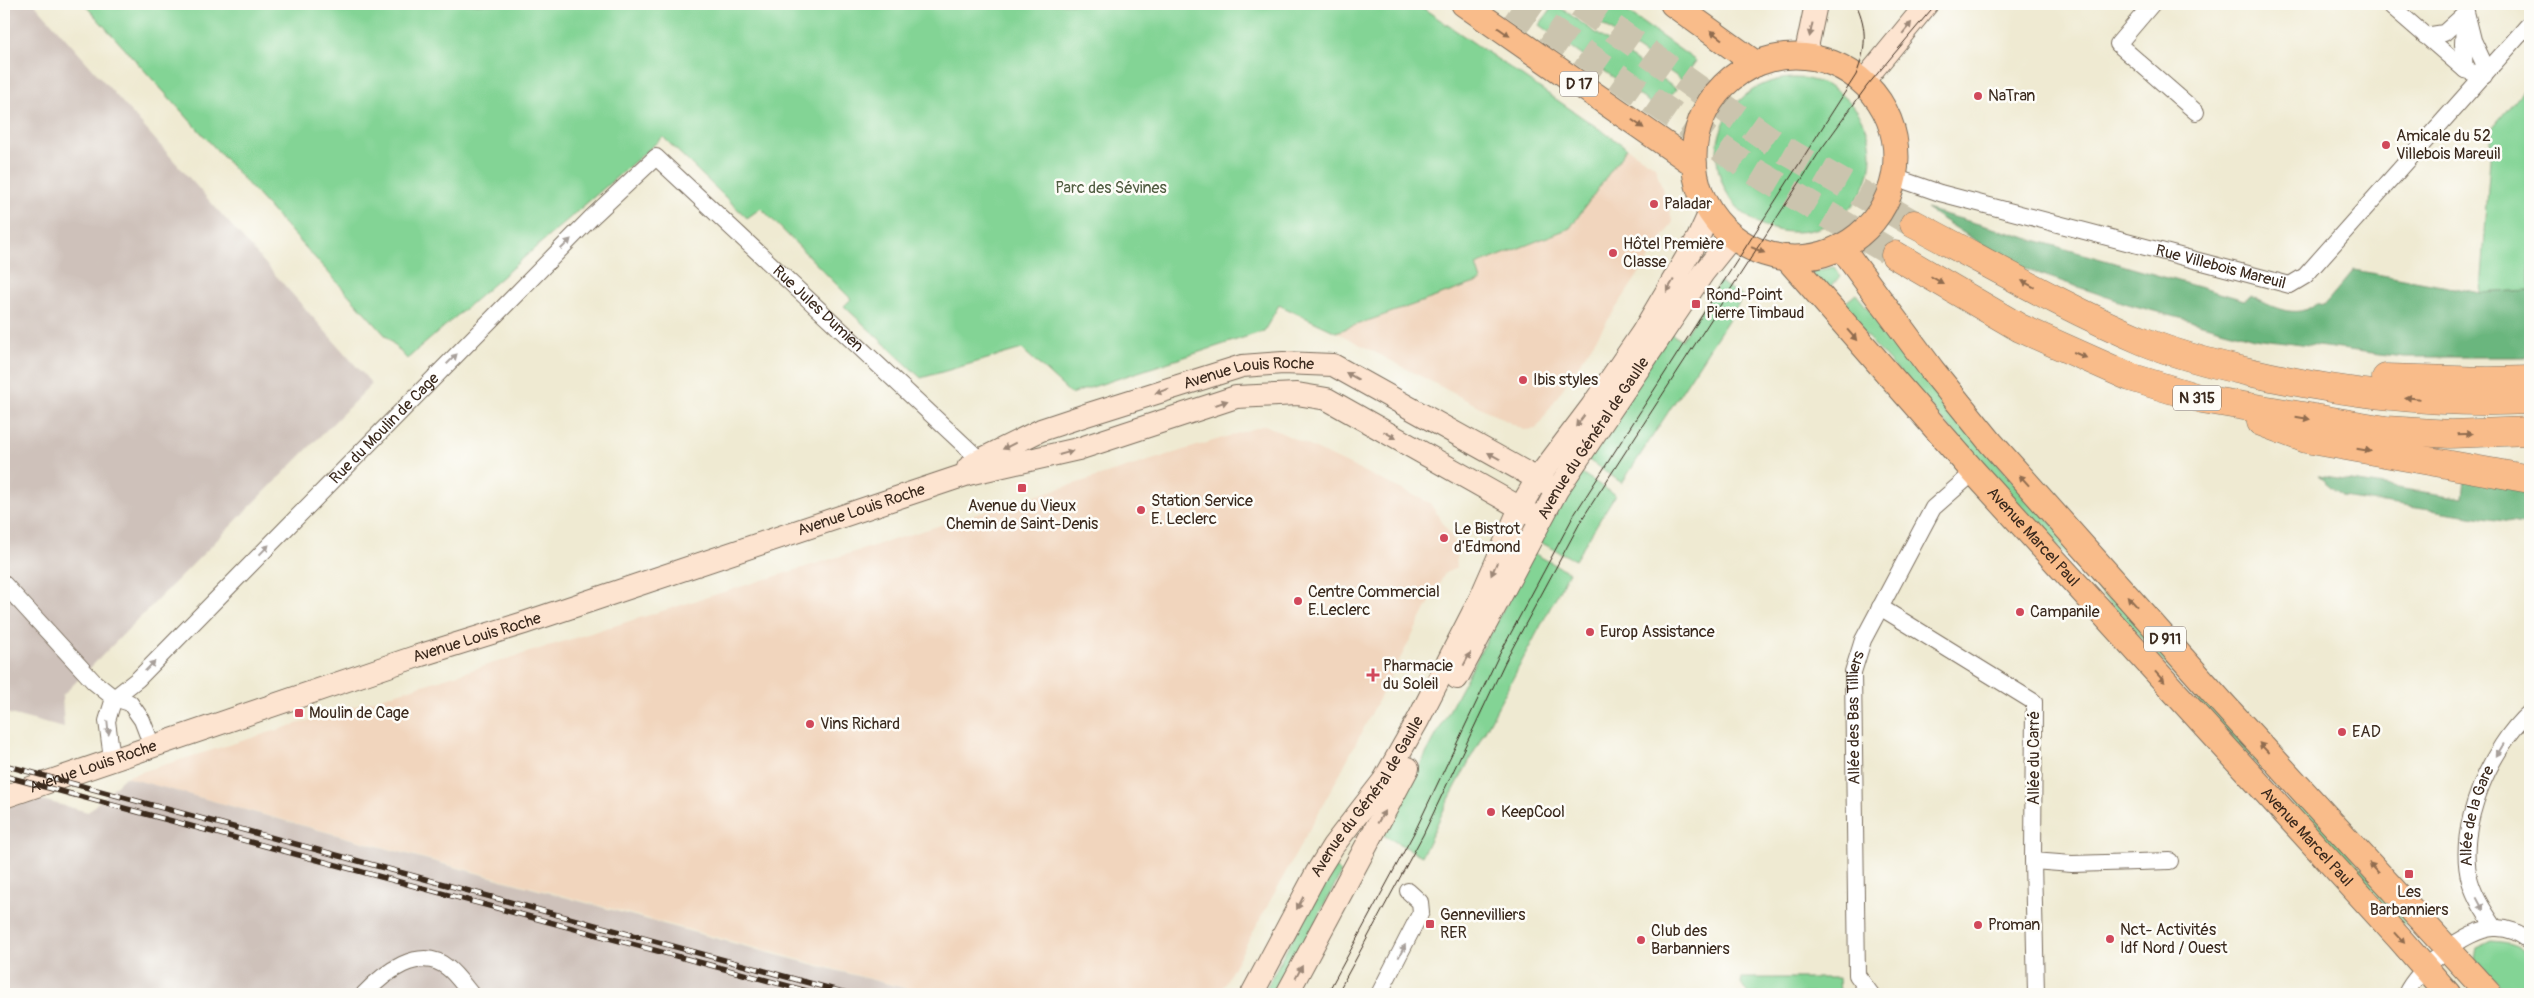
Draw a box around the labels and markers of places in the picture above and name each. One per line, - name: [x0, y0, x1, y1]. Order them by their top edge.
- place label: NaTran: [1988, 86, 2035, 106]
- marker: NaTran: [1972, 90, 1984, 102]
- place label: Amicale du 52 Villebois Mareuil: [2396, 126, 2501, 164]
- marker: Amicale du 52 Villebois Mareuil: [2380, 139, 2392, 151]
- place label: Paladar: [1664, 194, 1712, 214]
- marker: Paladar: [1648, 198, 1660, 210]
- place label: Hôtel Première Classe: [1623, 234, 1724, 272]
- marker: Hôtel Première Classe: [1607, 247, 1619, 259]
- place label: Rond-Point Pierre Timbaud: [1706, 285, 1804, 323]
- marker: Rond-Point Pierre Timbaud: [1690, 298, 1702, 310]
- place label: Ibis styles: [1533, 370, 1598, 390]
- marker: Ibis styles: [1517, 374, 1529, 386]
- marker: Avenue du Vieux Chemin de Saint-Denis: [1016, 482, 1028, 494]
- place label: Station Service E. Leclerc: [1151, 491, 1253, 529]
- place label: Avenue du Vieux Chemin de Saint-Denis: [946, 496, 1098, 534]
- marker: Station Service E. Leclerc: [1135, 504, 1147, 516]
- place label: Le Bistrot d'Edmond: [1454, 519, 1521, 557]
- marker: Le Bistrot d'Edmond: [1438, 532, 1450, 544]
- place label: Centre Commercial E.Leclerc: [1308, 582, 1440, 620]
- marker: Centre Commercial E.Leclerc: [1292, 595, 1304, 607]
- place label: Campanile: [2030, 602, 2100, 622]
- marker: Campanile: [2014, 606, 2026, 618]
- place label: Europ Assistance: [1600, 622, 1715, 642]
- marker: Europ Assistance: [1584, 626, 1596, 638]
- place label: Pharmacie du Soleil: [1383, 656, 1453, 694]
- marker: Pharmacie du Soleil: [1367, 669, 1379, 681]
- place label: Moulin de Cage: [309, 703, 409, 723]
- marker: Moulin de Cage: [293, 707, 305, 719]
- place label: Vins Richard: [820, 714, 900, 734]
- marker: Vins Richard: [804, 718, 816, 730]
- place label: EAD: [2352, 722, 2381, 742]
- marker: EAD: [2336, 726, 2348, 738]
- place label: KeepCool: [1501, 802, 1565, 822]
- marker: KeepCool: [1485, 806, 1497, 818]
- marker: Les Barbanniers: [2403, 868, 2415, 880]
- place label: Les Barbanniers: [2370, 882, 2448, 920]
- place label: Gennevilliers RER: [1440, 905, 1525, 943]
- place label: Proman: [1988, 915, 2040, 935]
- marker: Gennevilliers RER: [1424, 918, 1436, 930]
- marker: Proman: [1972, 919, 1984, 931]
- place label: Nct- Activités Idf Nord / Ouest: [2120, 920, 2228, 958]
- place label: Club des Barbanniers: [1651, 921, 1730, 959]
- marker: Nct- Activités Idf Nord / Ouest: [2104, 933, 2116, 945]
- marker: Club des Barbanniers: [1635, 934, 1647, 946]

